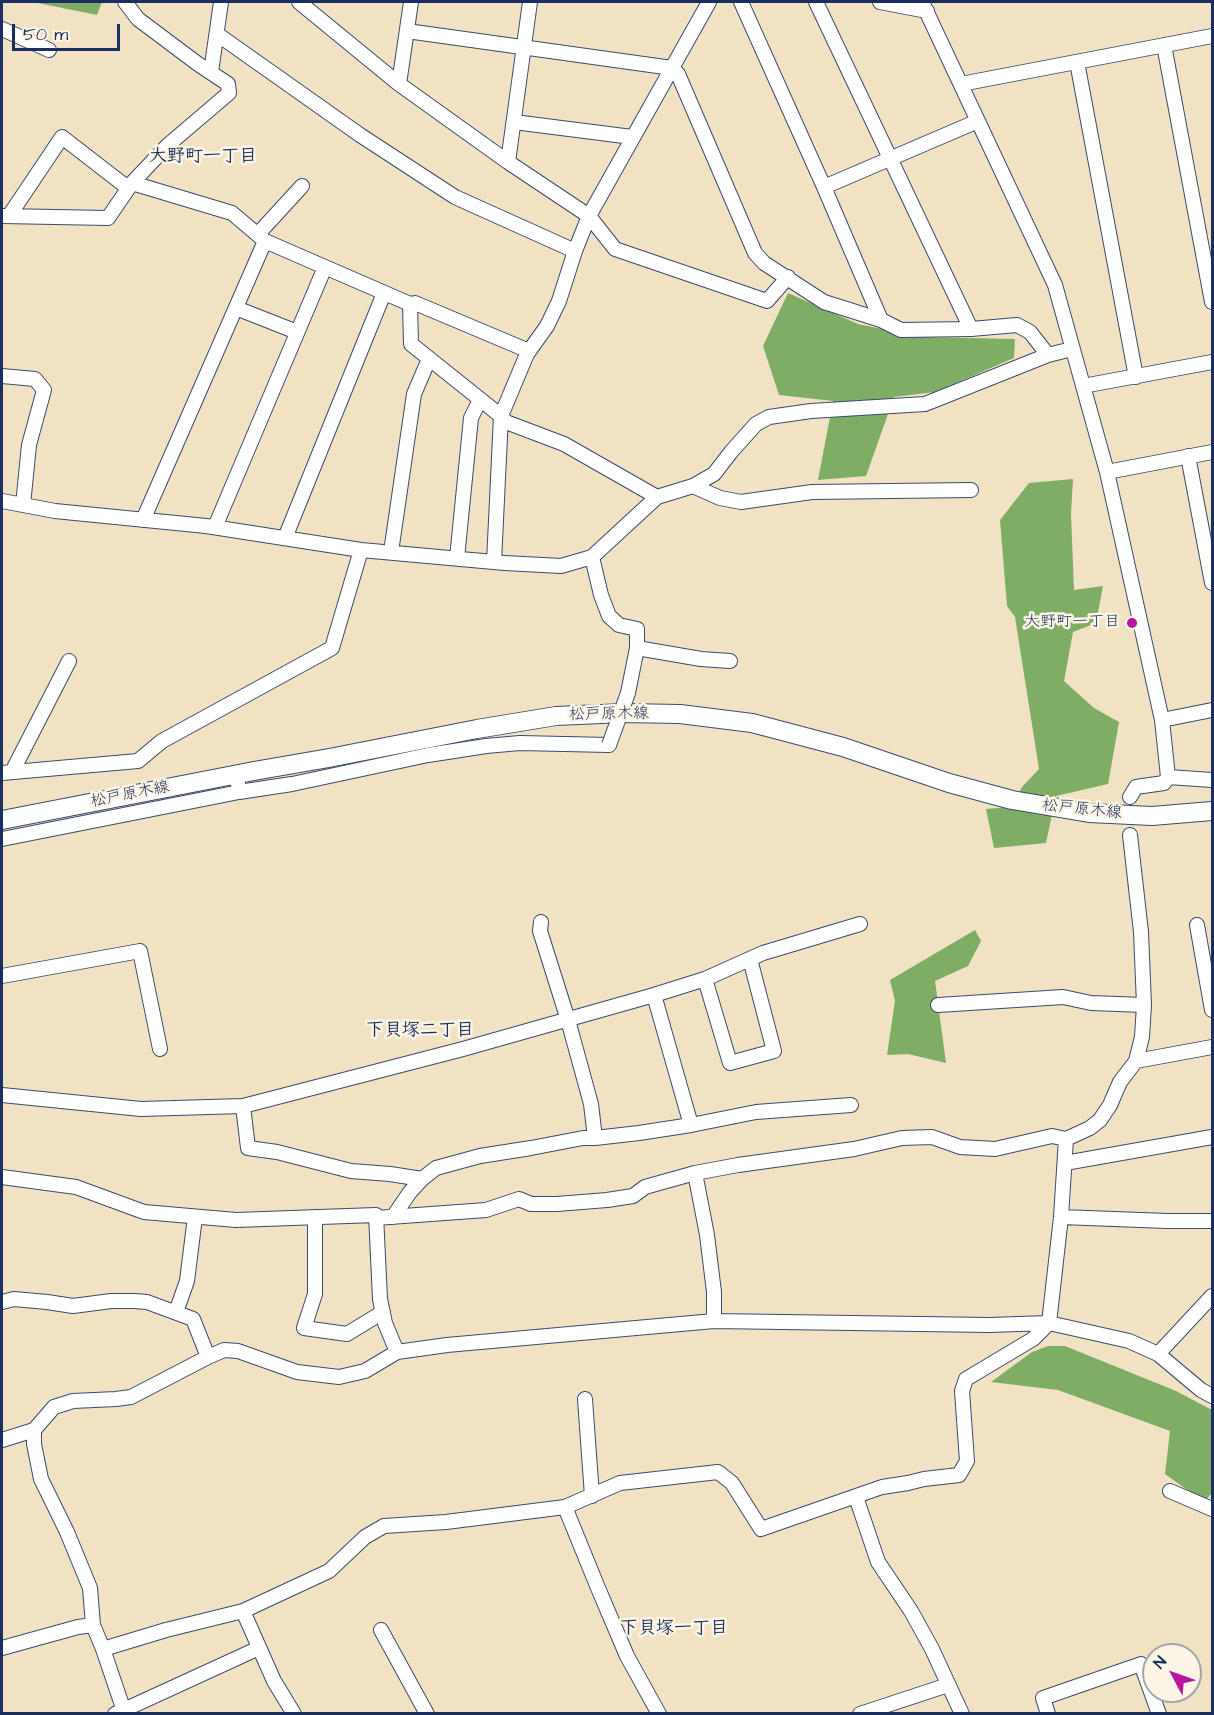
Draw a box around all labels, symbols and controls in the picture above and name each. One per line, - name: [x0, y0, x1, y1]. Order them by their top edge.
- scale bar: [15, 12, 123, 50]
- text: 50 m: [23, 22, 68, 47]
- district label: 大野町一丁目: [149, 146, 257, 168]
- place label: 大野町一丁目: [1024, 613, 1120, 633]
- marker: 大野町一丁目: [1125, 616, 1139, 630]
- street label: 松戸原木線: [569, 705, 649, 725]
- street label: 松戸原木線: [89, 778, 171, 812]
- street label: 松戸原木線: [1041, 796, 1123, 824]
- district label: 下貝塚二丁目: [366, 1020, 474, 1042]
- district label: 下貝塚一丁目: [620, 1618, 728, 1640]
- north arrow: [1142, 1643, 1202, 1703]
- text: N: [1148, 1652, 1172, 1674]

